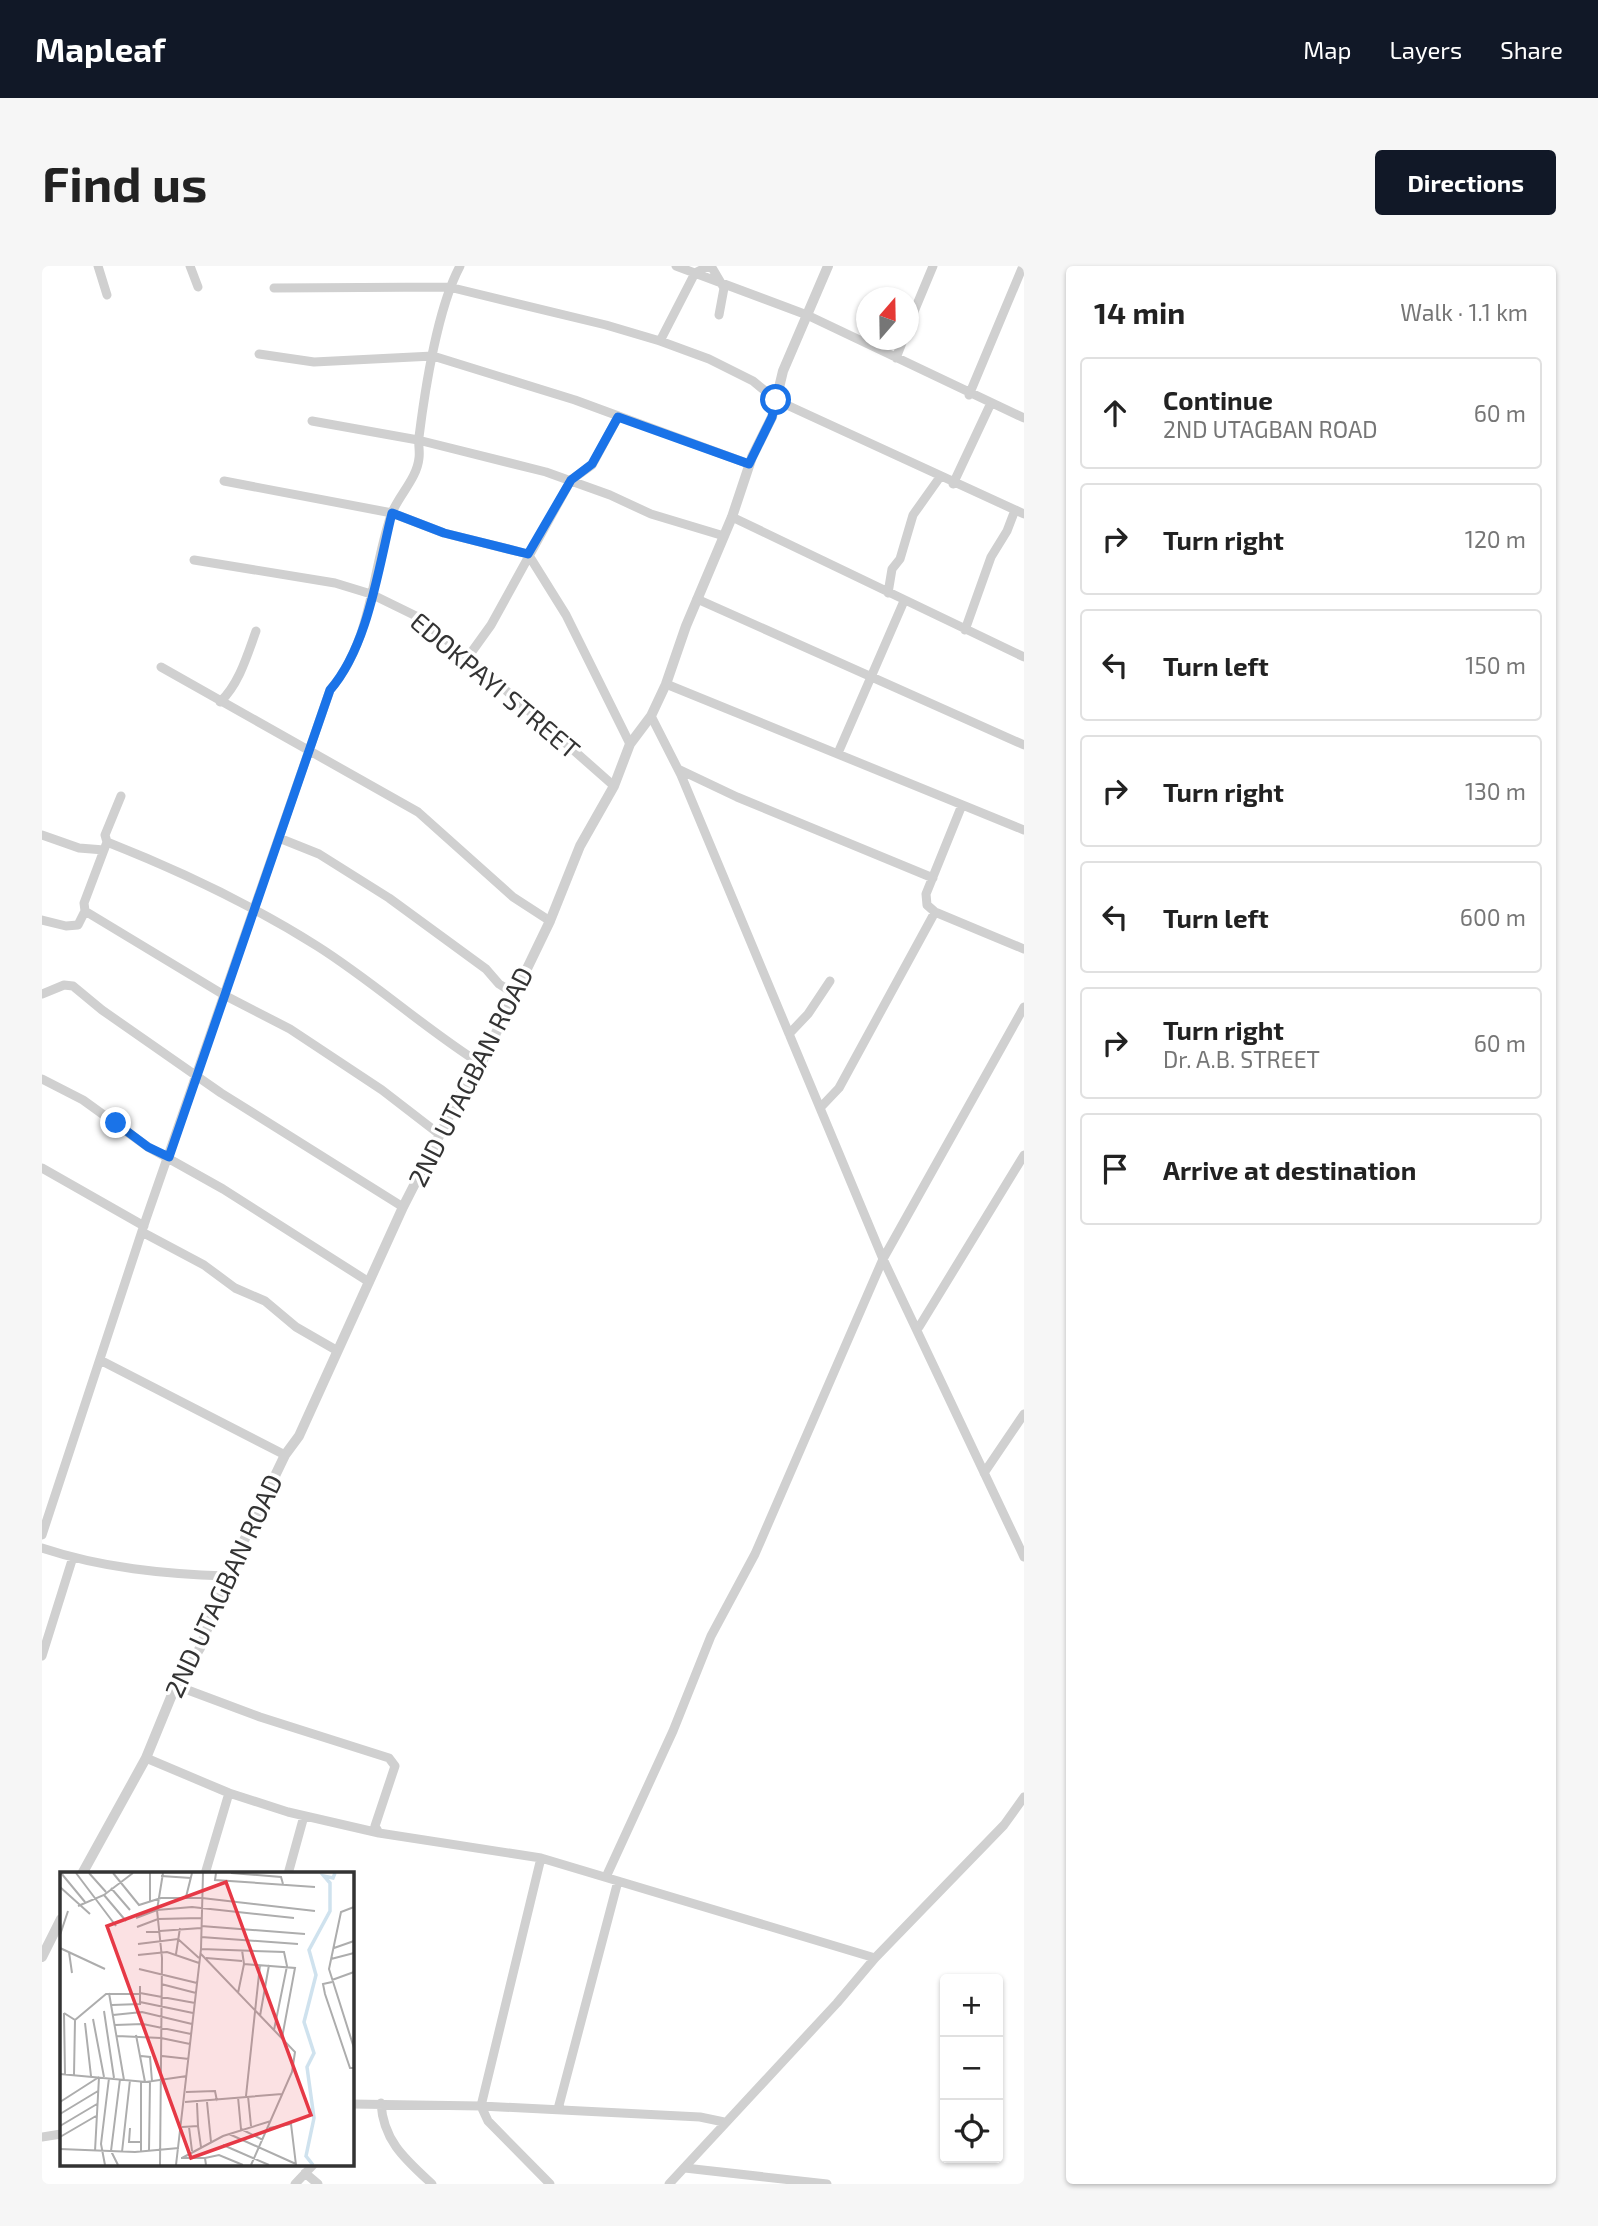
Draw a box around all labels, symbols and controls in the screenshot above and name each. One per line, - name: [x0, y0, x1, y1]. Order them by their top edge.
- text: Mapleaf: [35, 29, 165, 69]
- text: Map: [1303, 35, 1351, 64]
- text: Layers: [1389, 35, 1462, 64]
- text: Share: [1500, 35, 1563, 64]
- button: Directions: [1375, 150, 1556, 215]
- text: Find us: [42, 153, 207, 212]
- north arrow: [856, 287, 919, 350]
- text: 14 min: [1094, 294, 1185, 330]
- text: Walk · 1.1 km: [1400, 298, 1528, 326]
- route start: [760, 384, 791, 415]
- text: Continue: [1163, 384, 1273, 415]
- icon: ahead: [1096, 394, 1134, 432]
- text: 60 m: [1474, 399, 1526, 427]
- text: 2ND UTAGBAN ROAD: [1163, 415, 1378, 443]
- icon: right: [1096, 520, 1134, 558]
- text: Turn right: [1163, 524, 1284, 555]
- text: 120 m: [1465, 525, 1526, 553]
- street label: EDOKPAYI STREET: [405, 605, 587, 765]
- icon: left: [1096, 646, 1134, 684]
- text: Turn left: [1163, 650, 1269, 681]
- text: 150 m: [1465, 651, 1526, 679]
- icon: right: [1096, 772, 1134, 810]
- text: Turn right: [1163, 776, 1284, 807]
- text: 130 m: [1465, 777, 1526, 805]
- icon: left: [1096, 898, 1134, 936]
- text: Turn left: [1163, 902, 1269, 933]
- text: 600 m: [1460, 903, 1526, 931]
- street label: 2ND UTAGBAN ROAD: [401, 961, 539, 1191]
- text: Turn right: [1163, 1014, 1284, 1045]
- icon: right: [1096, 1024, 1134, 1062]
- text: 60 m: [1474, 1029, 1526, 1057]
- text: Dr. A.B. STREET: [1163, 1045, 1320, 1073]
- route end: [100, 1107, 131, 1138]
- icon: arrive: [1096, 1150, 1134, 1188]
- text: Arrive at destination: [1163, 1154, 1416, 1185]
- street label: 2ND UTAGBAN ROAD: [157, 1469, 288, 1702]
- inset map: [60, 1872, 354, 2166]
- map controls: [940, 1974, 1003, 2163]
- button: +: [940, 1974, 1003, 2037]
- button: −: [940, 2037, 1003, 2100]
- button: locate: [940, 2100, 1003, 2163]

